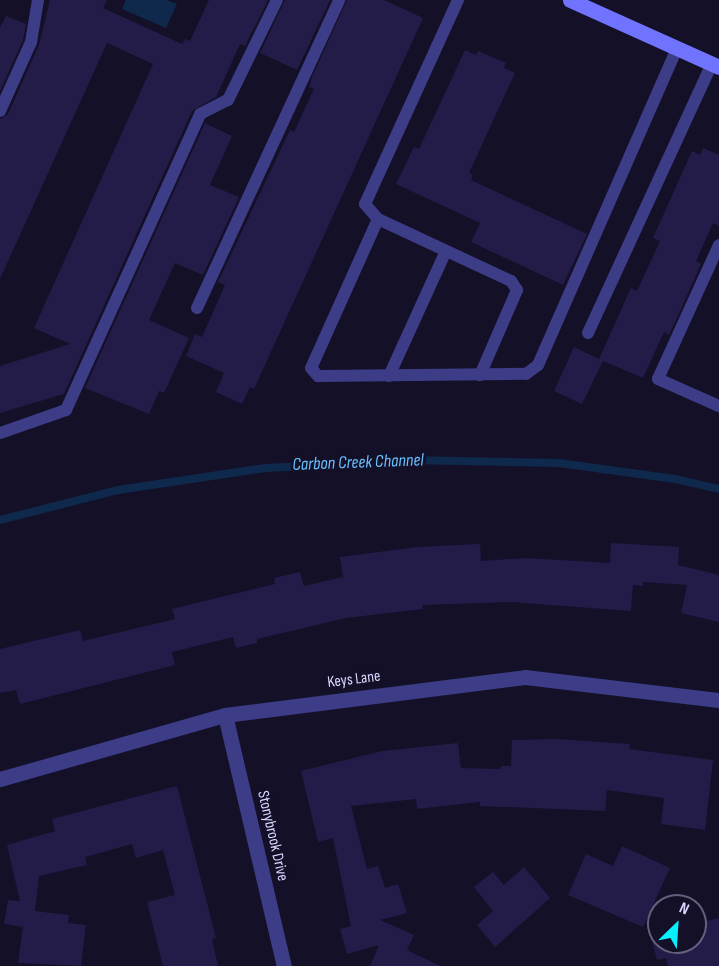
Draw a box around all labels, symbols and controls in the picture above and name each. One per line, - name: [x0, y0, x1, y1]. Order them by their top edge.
- water label: Carbon Creek Channel: [292, 450, 424, 476]
- street label: Keys Lane: [326, 667, 382, 693]
- street label: Stonybrook Drive: [252, 789, 292, 883]
- north arrow: [647, 894, 707, 954]
- text: N: [676, 899, 692, 919]

